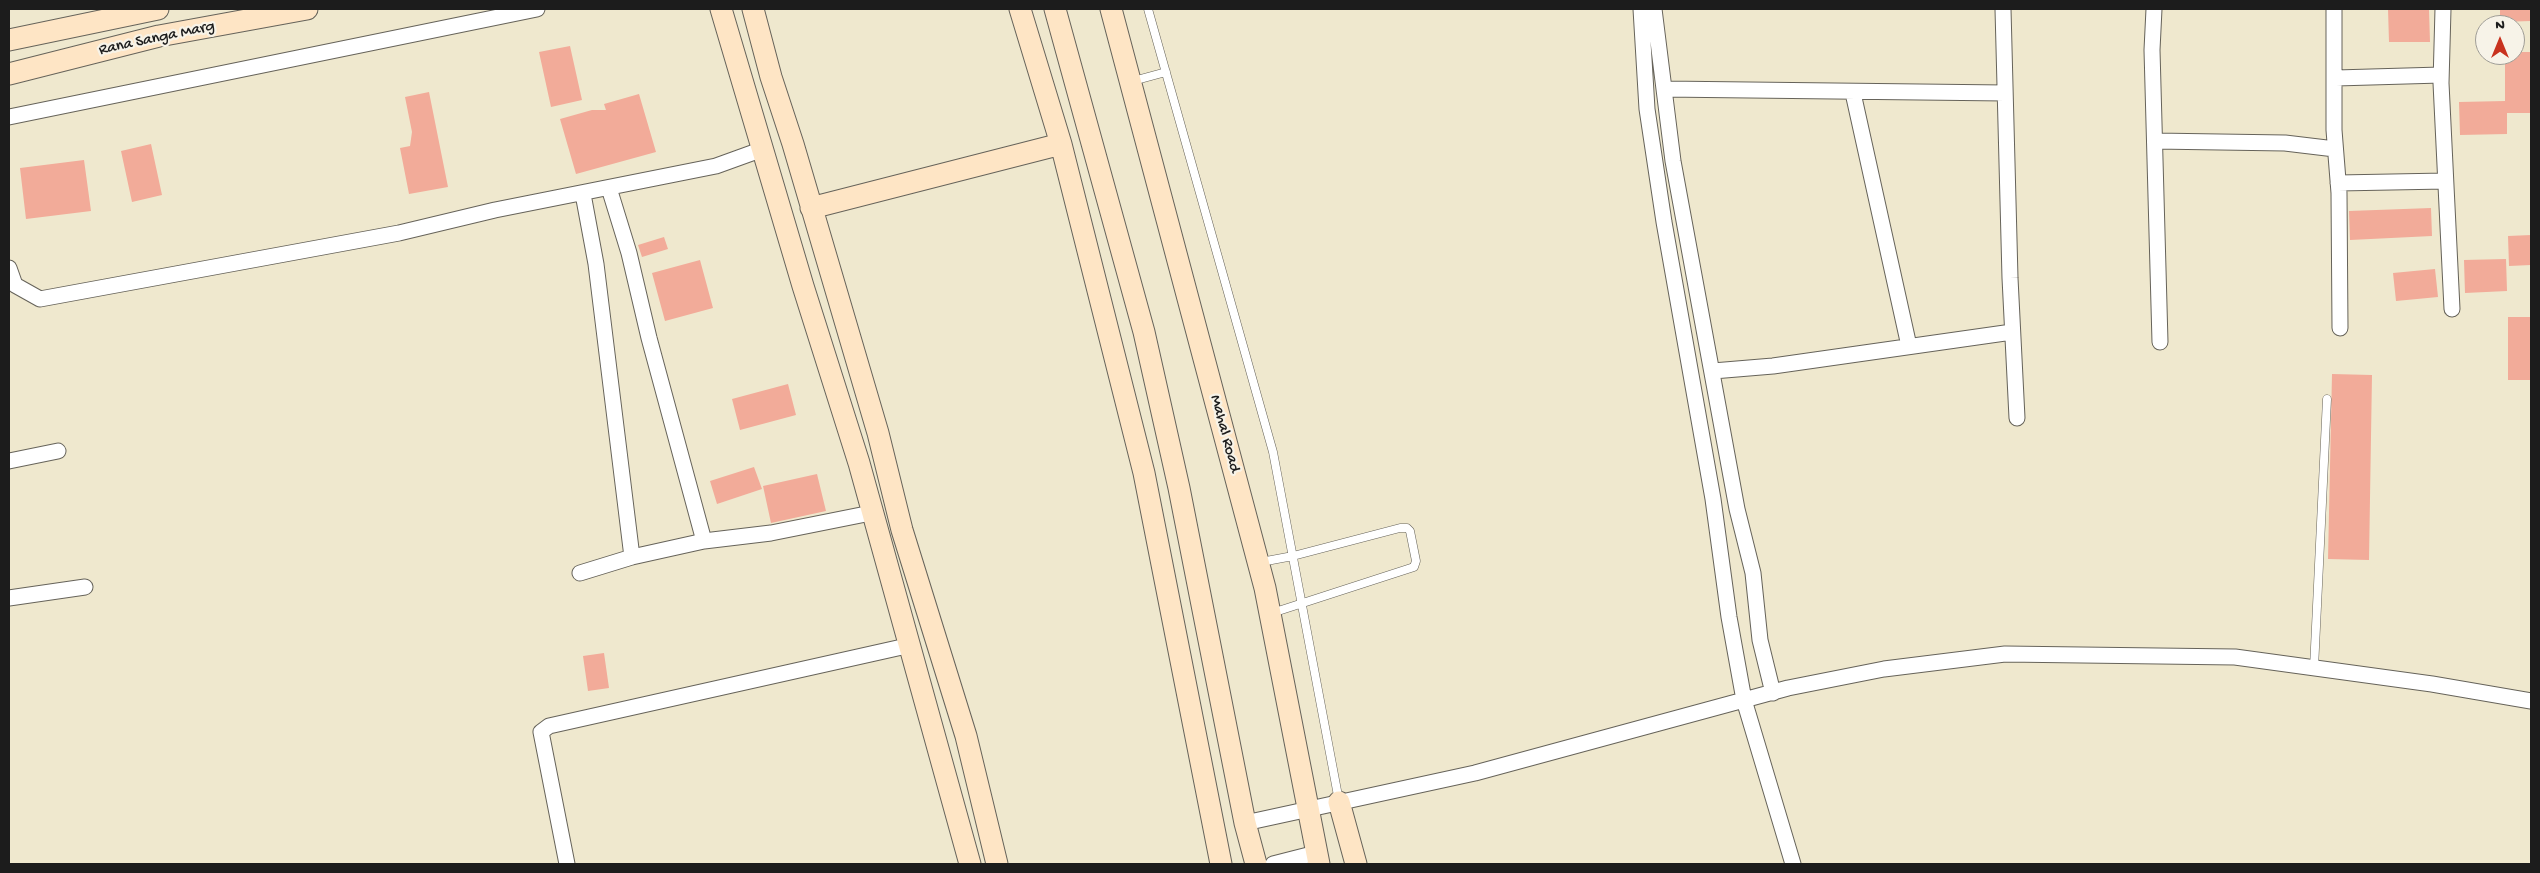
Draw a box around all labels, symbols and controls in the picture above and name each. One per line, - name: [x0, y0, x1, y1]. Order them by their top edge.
- north arrow: [2475, 15, 2525, 65]
- street label: Rana Sanga Marg: [97, 17, 217, 61]
- text: N: [2495, 17, 2505, 34]
- street label: Mahal Road: [1204, 393, 1244, 475]

